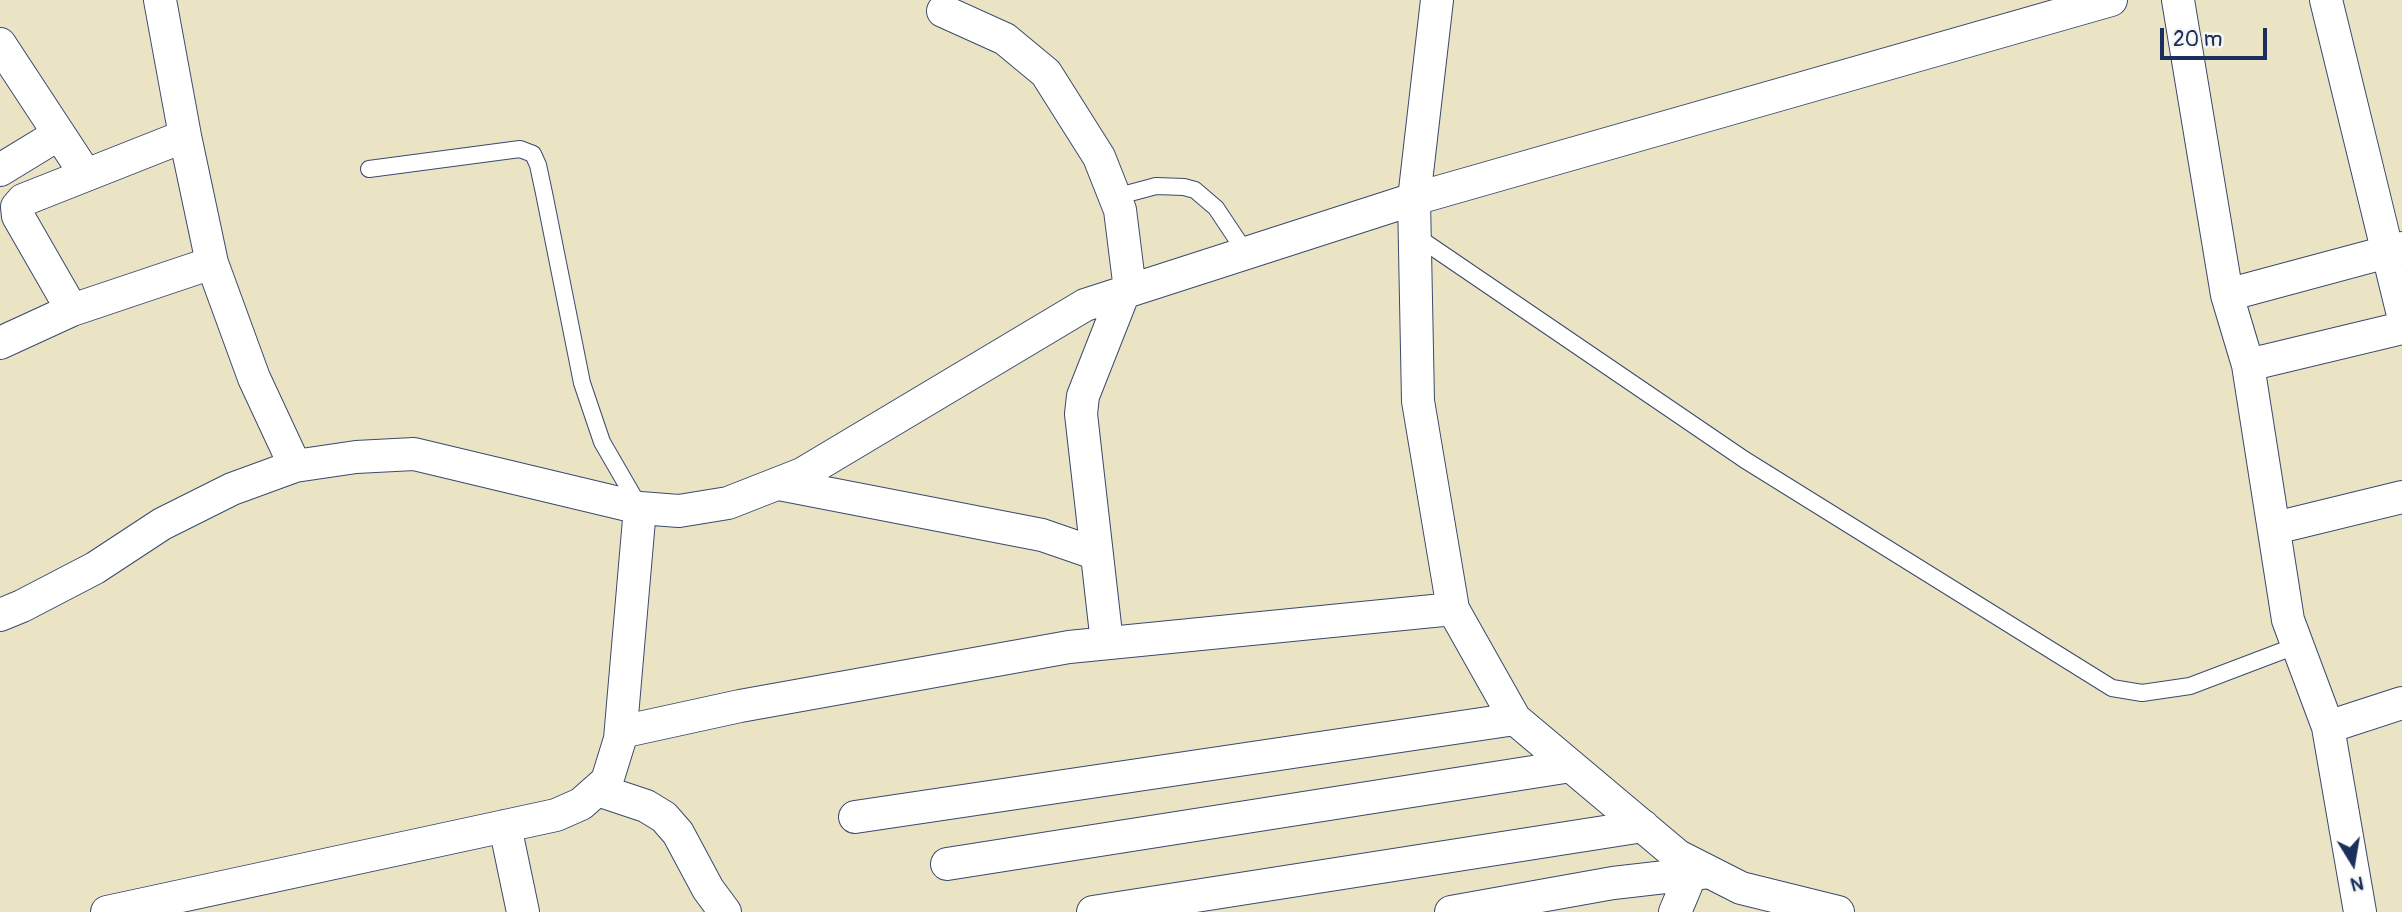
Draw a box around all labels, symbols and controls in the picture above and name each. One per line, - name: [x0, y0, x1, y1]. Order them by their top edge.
- scale bar: [2164, 14, 2271, 58]
- text: 20 m: [2173, 26, 2222, 53]
- north arrow: [2318, 828, 2388, 898]
- text: N: [2348, 871, 2366, 897]

